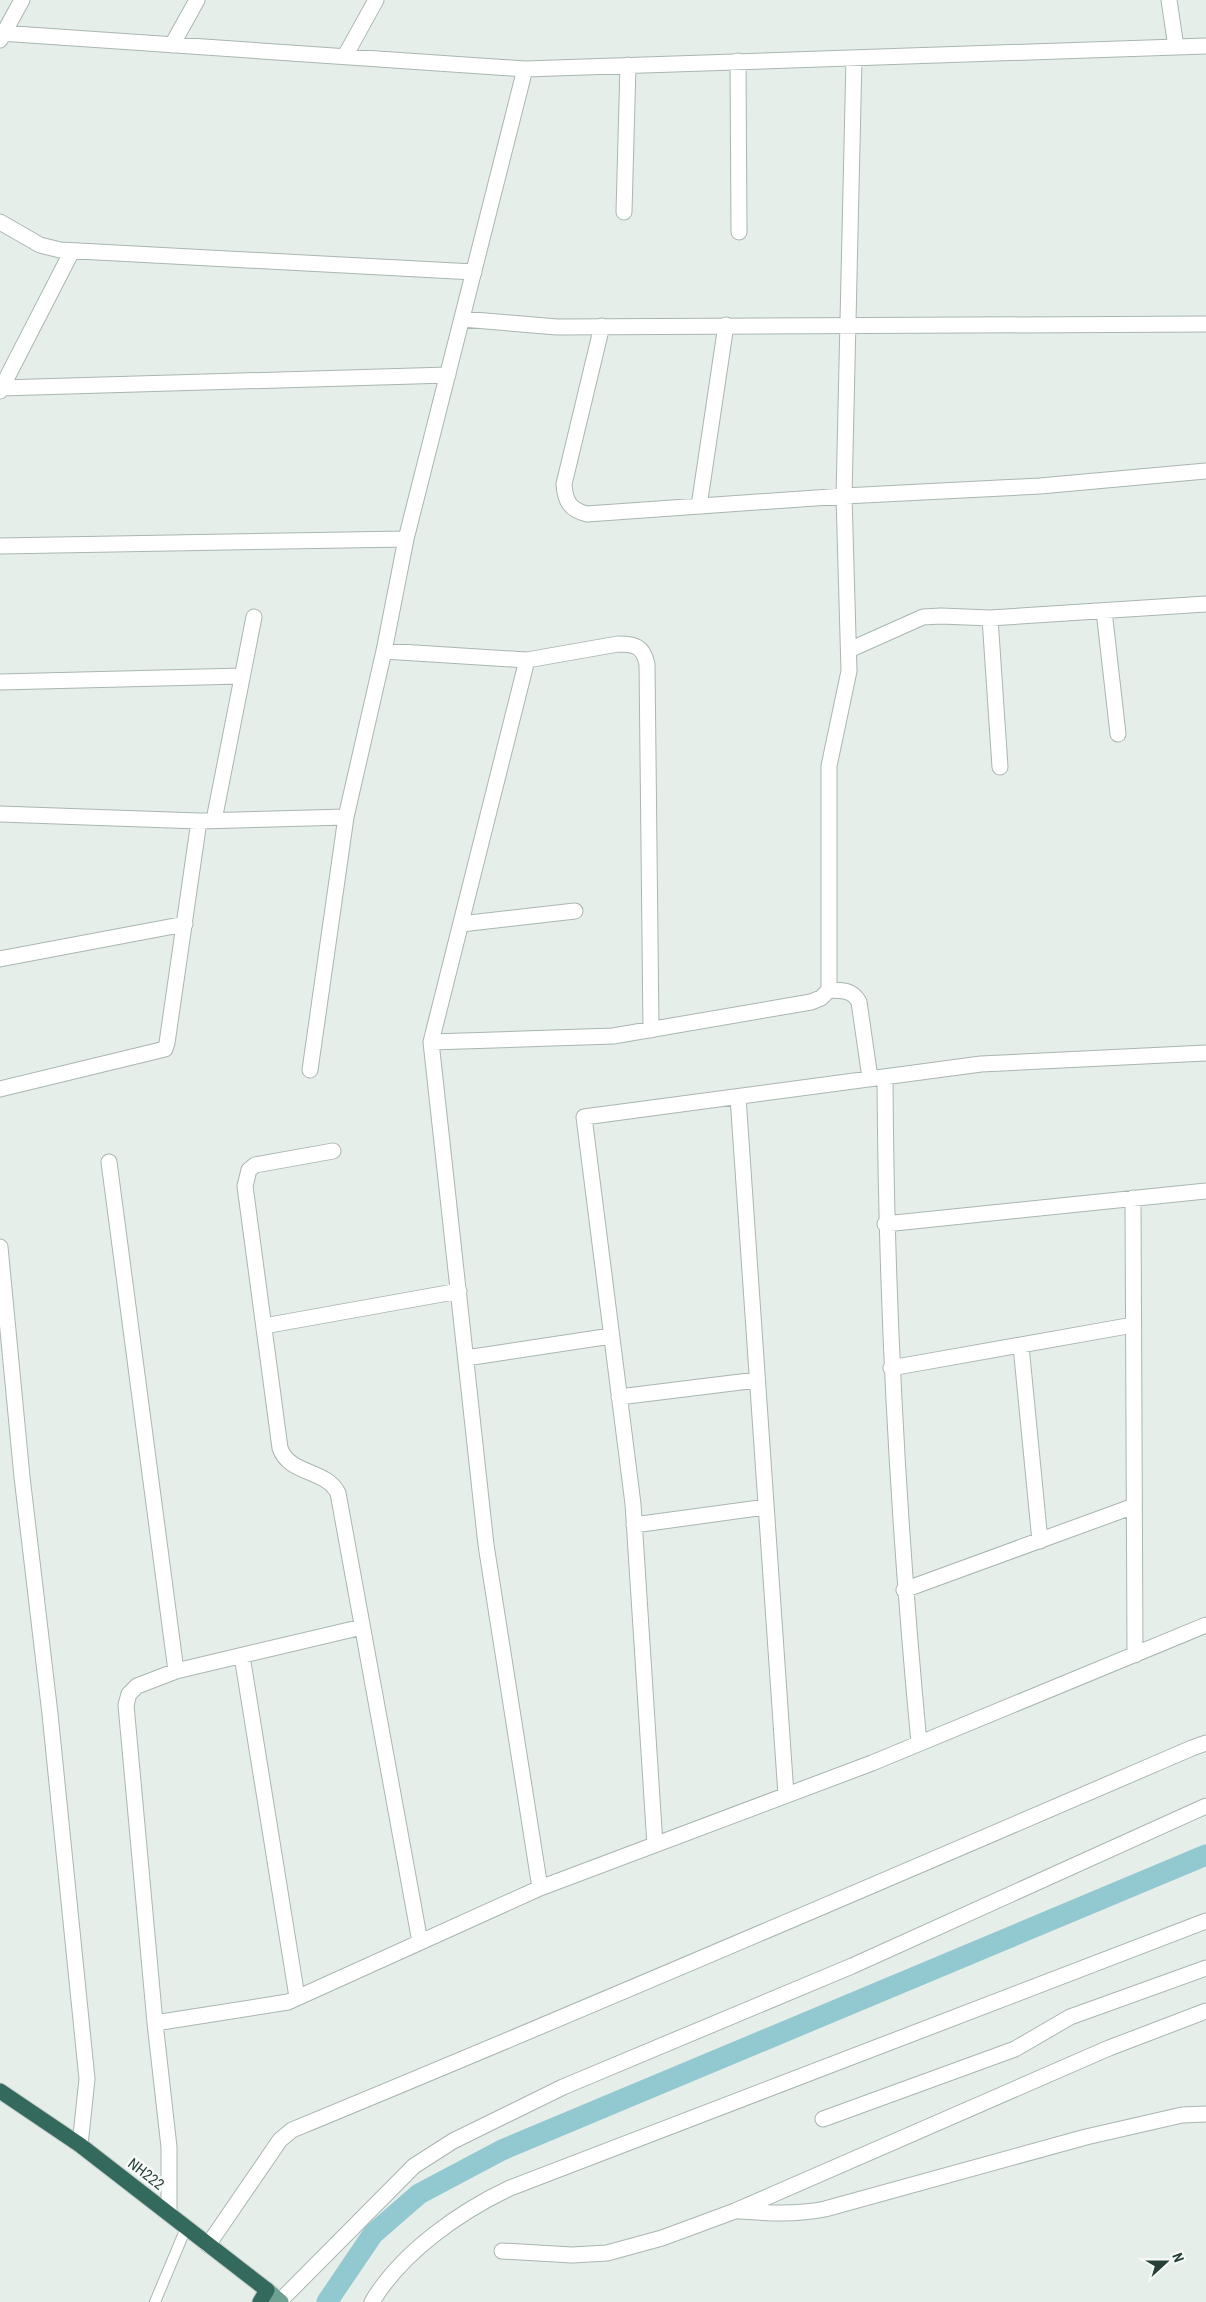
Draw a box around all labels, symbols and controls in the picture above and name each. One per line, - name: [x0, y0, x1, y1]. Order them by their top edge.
- street label: NH222: [124, 2154, 168, 2194]
- north arrow: [1141, 2237, 1191, 2287]
- text: N: [1169, 2250, 1187, 2264]

